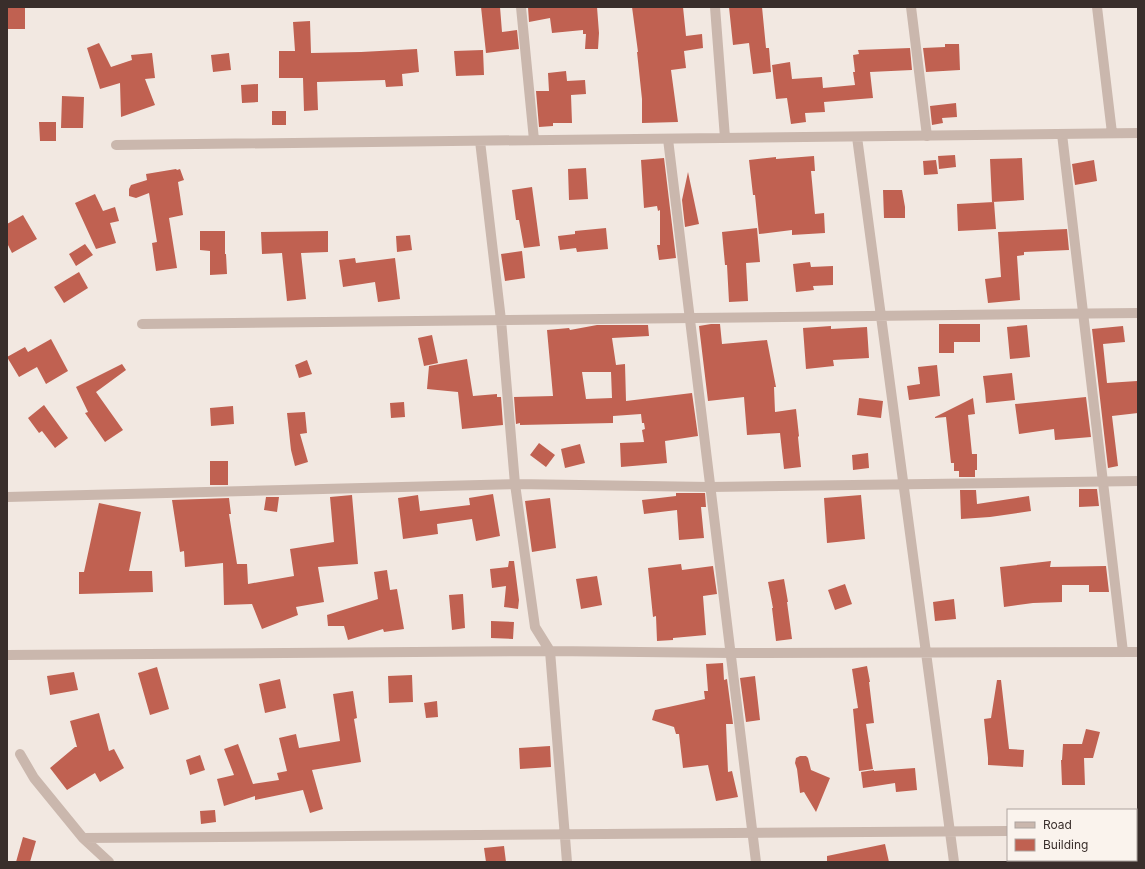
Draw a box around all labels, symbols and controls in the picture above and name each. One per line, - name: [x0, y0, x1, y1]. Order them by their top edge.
- legend: [1007, 809, 1137, 861]
- text: Road: [1043, 817, 1072, 832]
- text: Building: [1043, 837, 1088, 852]

